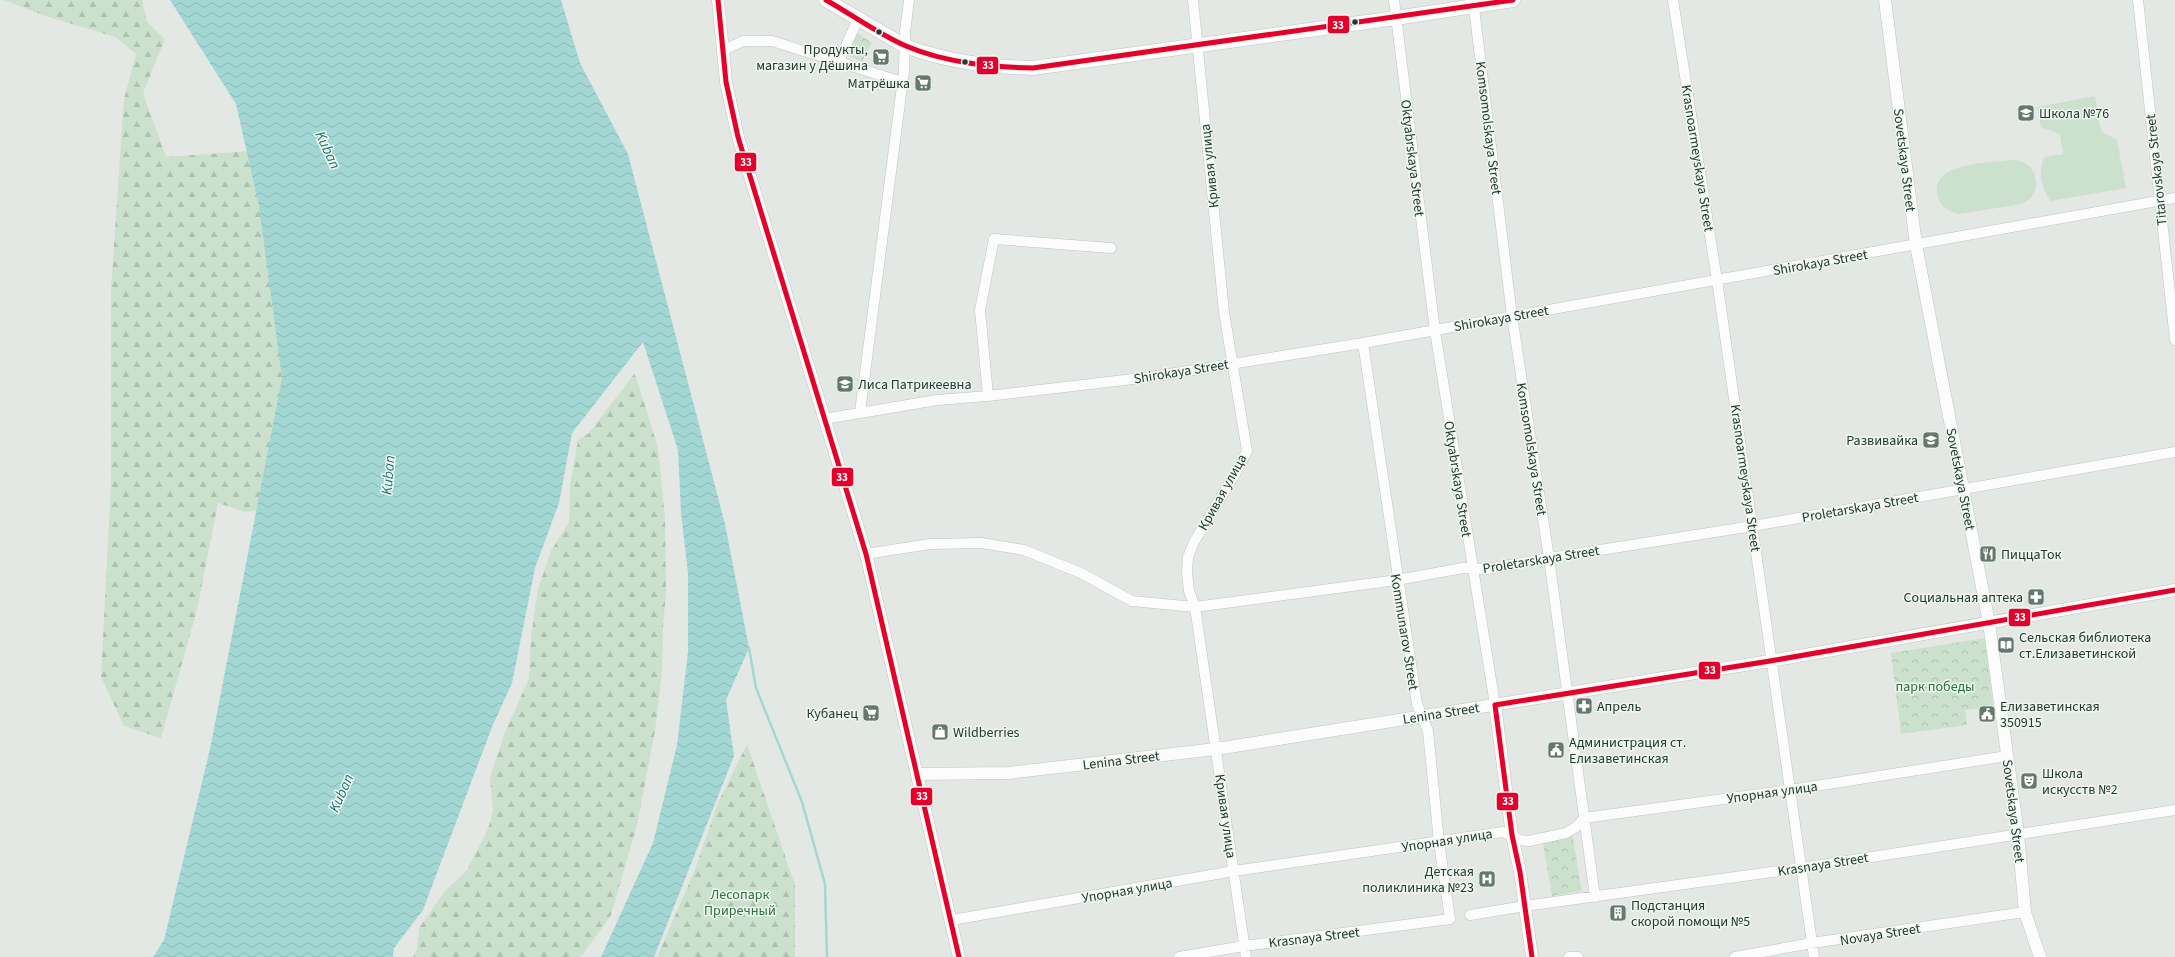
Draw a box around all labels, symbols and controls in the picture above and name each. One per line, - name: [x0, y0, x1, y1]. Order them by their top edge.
- line badge: 33: [1327, 15, 1350, 34]
- unlabelled marker: [1350, 17, 1360, 27]
- text: 33: [1332, 18, 1344, 33]
- unlabelled marker: [874, 27, 884, 37]
- place label: Продукты, магазин у Дёшина: [756, 40, 868, 76]
- supermarket icon: Продукты, магазин у Дёшина: [871, 47, 891, 67]
- line badge: 33: [976, 56, 999, 75]
- unlabelled marker: [960, 57, 970, 67]
- text: 33: [982, 58, 994, 73]
- street label: Komsomolskaya Street: [1470, 60, 1506, 196]
- supermarket icon: Матрёшка: [913, 73, 933, 93]
- place label: Матрёшка: [847, 74, 910, 94]
- street label: Krasnoarmeyskaya Street: [1676, 83, 1719, 233]
- street label: Oktyabrskaya Street: [1395, 99, 1429, 218]
- school or university icon: Школа №76: [2016, 103, 2036, 123]
- place label: Школа №76: [2039, 104, 2109, 124]
- street label: Sovetskaya Street: [1888, 107, 1920, 213]
- street label: Titarovskaya Street: [2141, 113, 2173, 227]
- street label: Кривая улица: [1196, 123, 1224, 209]
- water label: Kuban: [310, 128, 346, 173]
- line badge: 33: [734, 152, 757, 172]
- text: 33: [740, 155, 752, 170]
- street label: Shirokaya Street: [1771, 245, 1869, 281]
- street label: Shirokaya Street: [1452, 301, 1550, 337]
- street label: Shirokaya Street: [1132, 355, 1230, 389]
- school or university icon: Лиса Патрикеевна: [835, 374, 855, 394]
- place label: Лиса Патрикеевна: [858, 375, 971, 395]
- street label: Komsomolskaya Street: [1511, 381, 1551, 517]
- street label: Krasnoarmeyskaya Street: [1725, 403, 1765, 553]
- street label: Oktyabrskaya Street: [1438, 420, 1476, 539]
- street label: Sovetskaya Street: [1940, 426, 1980, 532]
- school or university icon: Развивайка: [1921, 430, 1941, 450]
- place label: Развивайка: [1846, 431, 1918, 451]
- street label: Кривая улица: [1194, 451, 1252, 534]
- water label: Kuban: [376, 454, 401, 496]
- line badge: 33: [831, 467, 854, 487]
- text: 33: [836, 470, 848, 485]
- street label: Proletarskaya Street: [1800, 488, 1920, 528]
- street label: Proletarskaya Street: [1481, 541, 1601, 579]
- restaurant icon: ПиццаТок: [1978, 544, 1998, 564]
- place label: ПиццаТок: [2001, 545, 2062, 565]
- street label: Kommunarov Street: [1385, 572, 1423, 692]
- pharmacy icon: Социальная аптека: [2026, 587, 2046, 607]
- place label: Социальная аптека: [1904, 588, 2023, 608]
- line badge: 33: [2008, 608, 2031, 627]
- text: 33: [2014, 610, 2026, 625]
- place label: Сельская библиотека ст.Елизаветинской: [2019, 628, 2151, 664]
- library icon: Сельская библиотека ст.Елизаветинской: [1996, 635, 2016, 655]
- line badge: 33: [1698, 661, 1721, 680]
- text: 33: [1704, 663, 1716, 678]
- park label: парк победы: [1895, 677, 1975, 697]
- pharmacy icon: Апрель: [1574, 696, 1594, 716]
- place label: Апрель: [1597, 697, 1642, 717]
- place label: Елизаветинская 350915: [2000, 697, 2100, 733]
- street label: Lenina Street: [1401, 698, 1481, 730]
- supermarket icon: Кубанец: [861, 703, 881, 723]
- place label: Кубанец: [806, 704, 858, 724]
- public building icon: Елизаветинская 350915: [1977, 704, 1997, 724]
- shop icon: Wildberries: [930, 722, 950, 742]
- place label: Wildberries: [953, 723, 1020, 743]
- place label: Администрация ст. Елизаветинская: [1569, 733, 1686, 769]
- public building icon: Администрация ст. Елизаветинская: [1546, 740, 1566, 760]
- street label: Lenina Street: [1082, 746, 1161, 776]
- street label: Sovetskaya Street: [1997, 758, 2029, 864]
- place label: Школа искусств №2: [2042, 764, 2118, 800]
- water label: Kuban: [324, 771, 359, 816]
- theatre icon: Школа искусств №2: [2019, 771, 2039, 791]
- street label: Кривая улица: [1209, 773, 1241, 859]
- street label: Упорная улица: [1725, 777, 1819, 809]
- line badge: 33: [910, 787, 933, 806]
- text: 33: [916, 789, 928, 804]
- line badge: 33: [1496, 792, 1519, 811]
- text: 33: [1502, 794, 1514, 809]
- street label: Упорная улица: [1400, 824, 1494, 858]
- street label: Krasnaya Street: [1776, 848, 1870, 882]
- place label: Детская поликлиника №23: [1362, 862, 1474, 898]
- hospital icon: Детская поликлиника №23: [1477, 869, 1497, 889]
- street label: Упорная улица: [1080, 873, 1174, 909]
- park label: Лесопарк Приречный: [704, 885, 776, 921]
- place label: Подстанция скорой помощи №5: [1631, 896, 1750, 932]
- building icon: Подстанция скорой помощи №5: [1608, 903, 1628, 923]
- street label: Novaya Street: [1839, 919, 1922, 951]
- street label: Krasnaya Street: [1268, 922, 1361, 953]

